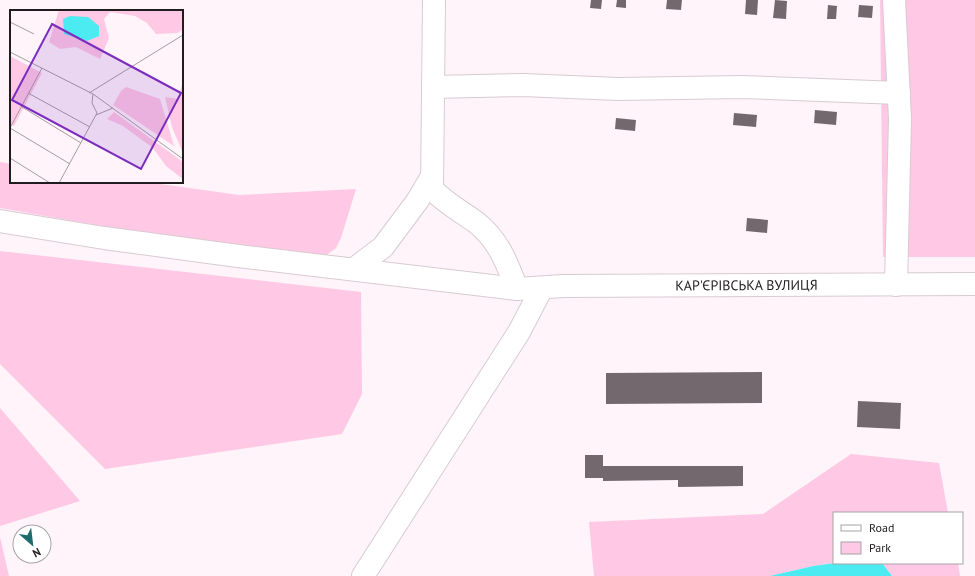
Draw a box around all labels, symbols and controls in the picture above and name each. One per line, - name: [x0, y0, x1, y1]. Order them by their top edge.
- inset map: [10, 10, 183, 183]
- street label: КАР'ЄРІВСЬКА ВУЛИЦЯ: [675, 276, 818, 294]
- legend: [833, 512, 963, 564]
- text: Road: [869, 520, 894, 535]
- north arrow: [12, 524, 52, 564]
- text: Park: [869, 540, 891, 555]
- text: N: [30, 545, 43, 561]

